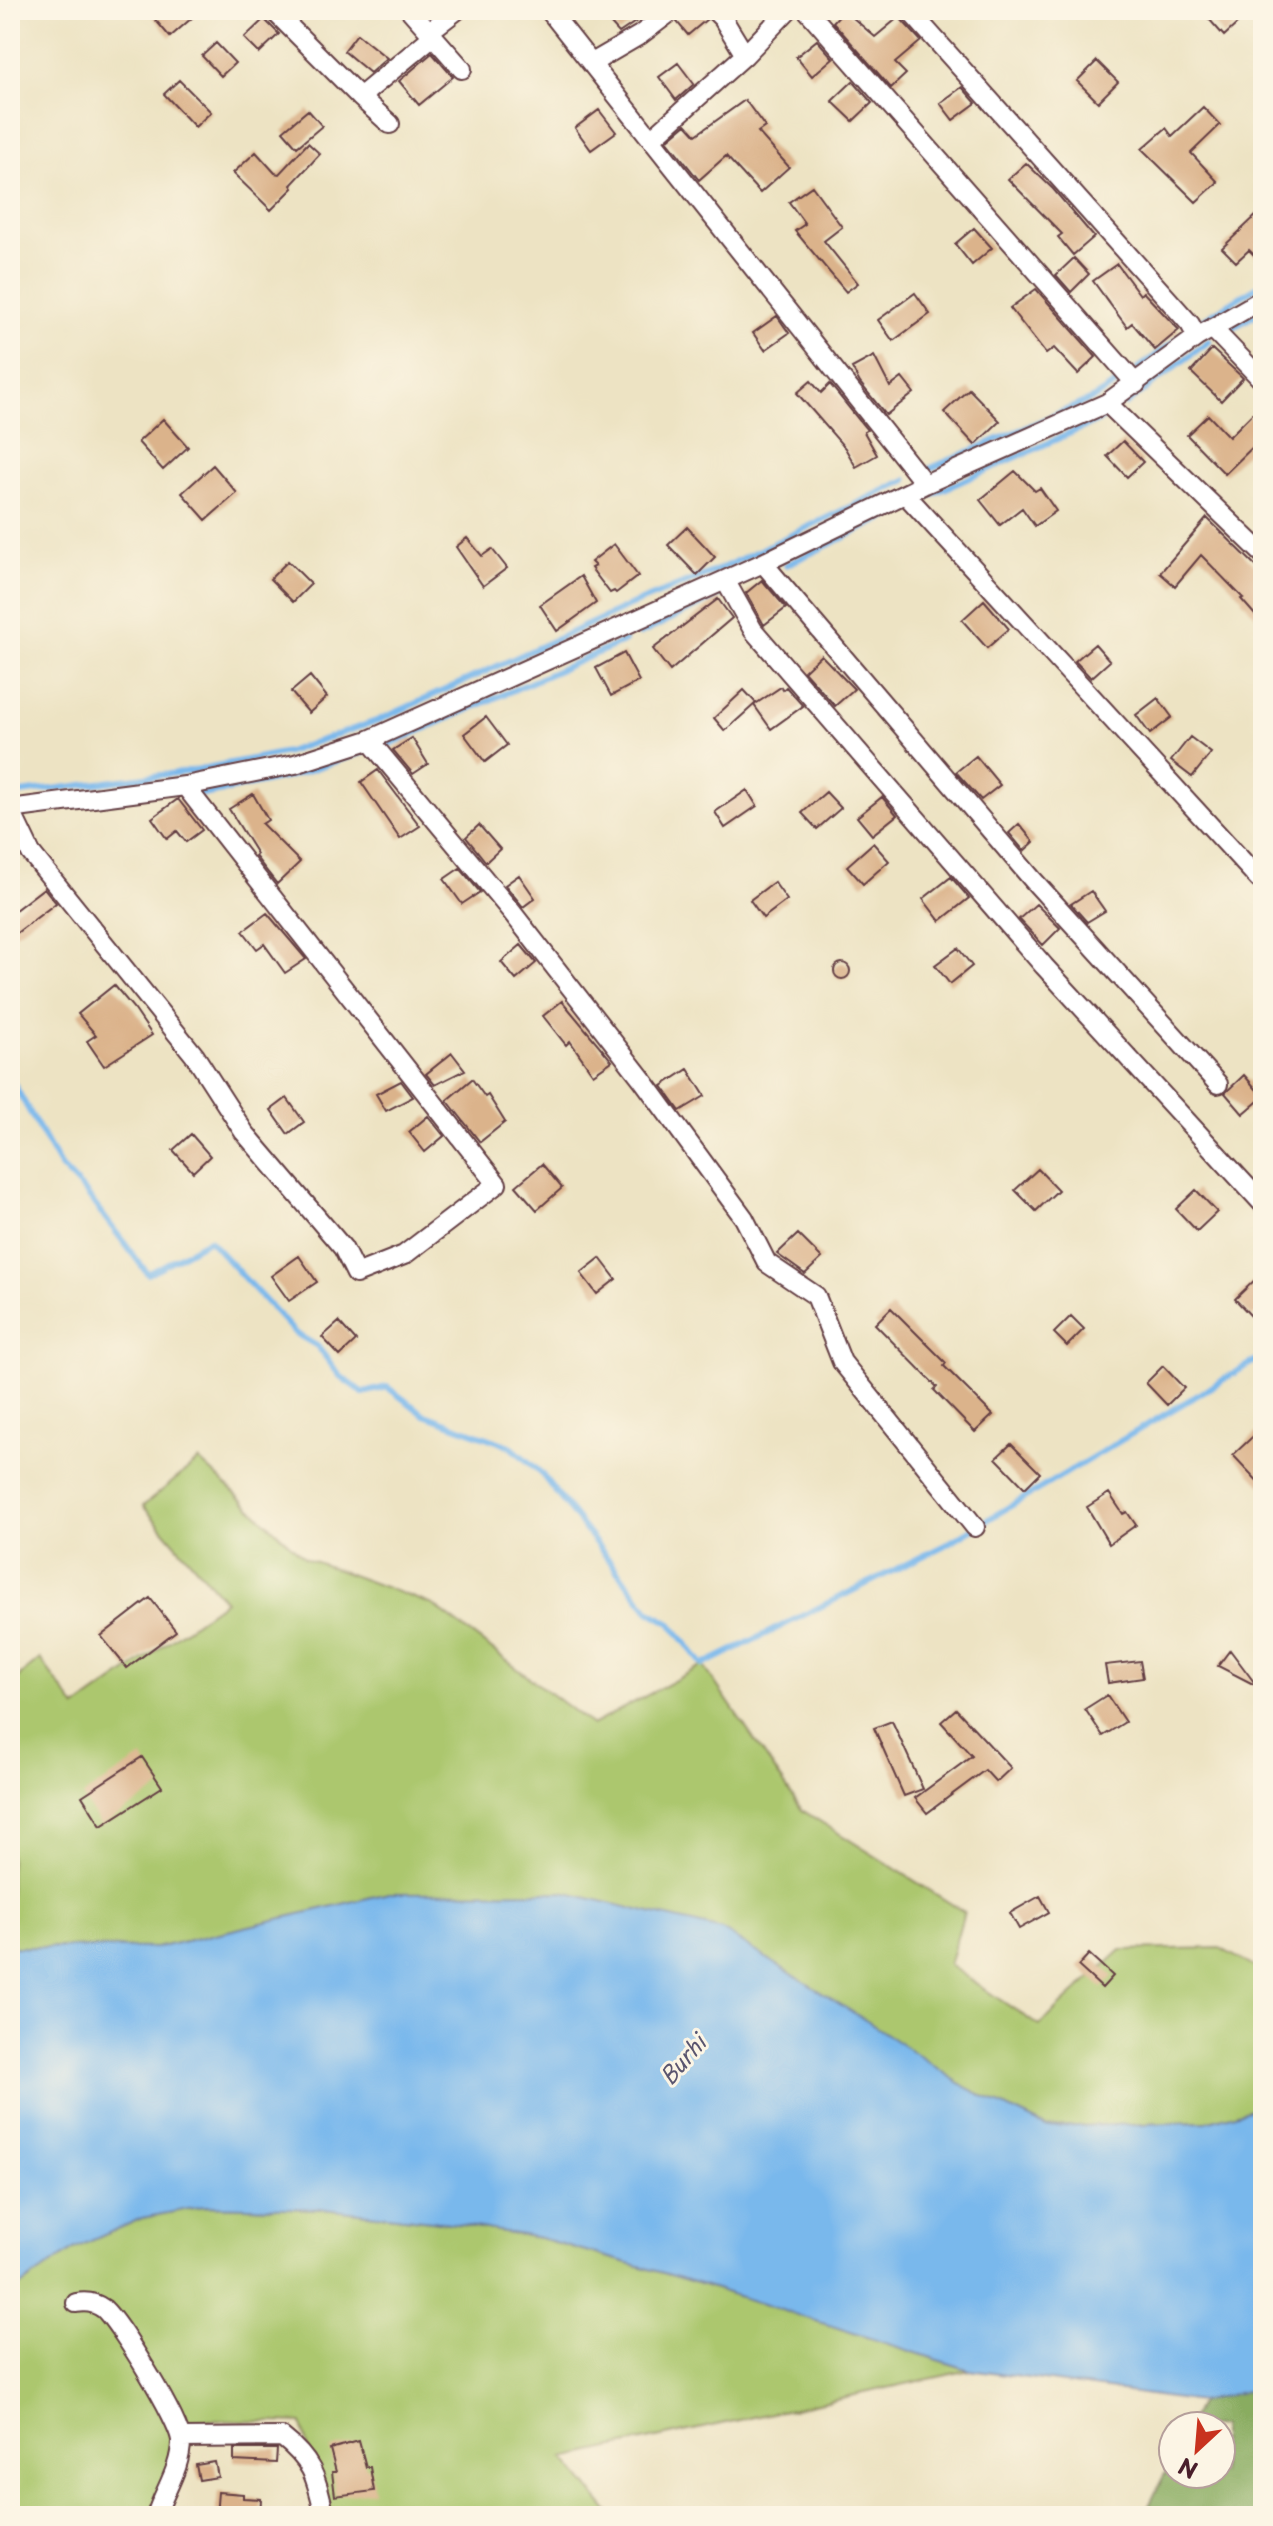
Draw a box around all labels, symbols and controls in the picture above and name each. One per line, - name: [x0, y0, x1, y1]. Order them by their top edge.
- water label: Burhi: [651, 2024, 715, 2091]
- north arrow: [1157, 2410, 1237, 2490]
- text: N: [1173, 2451, 1203, 2488]

